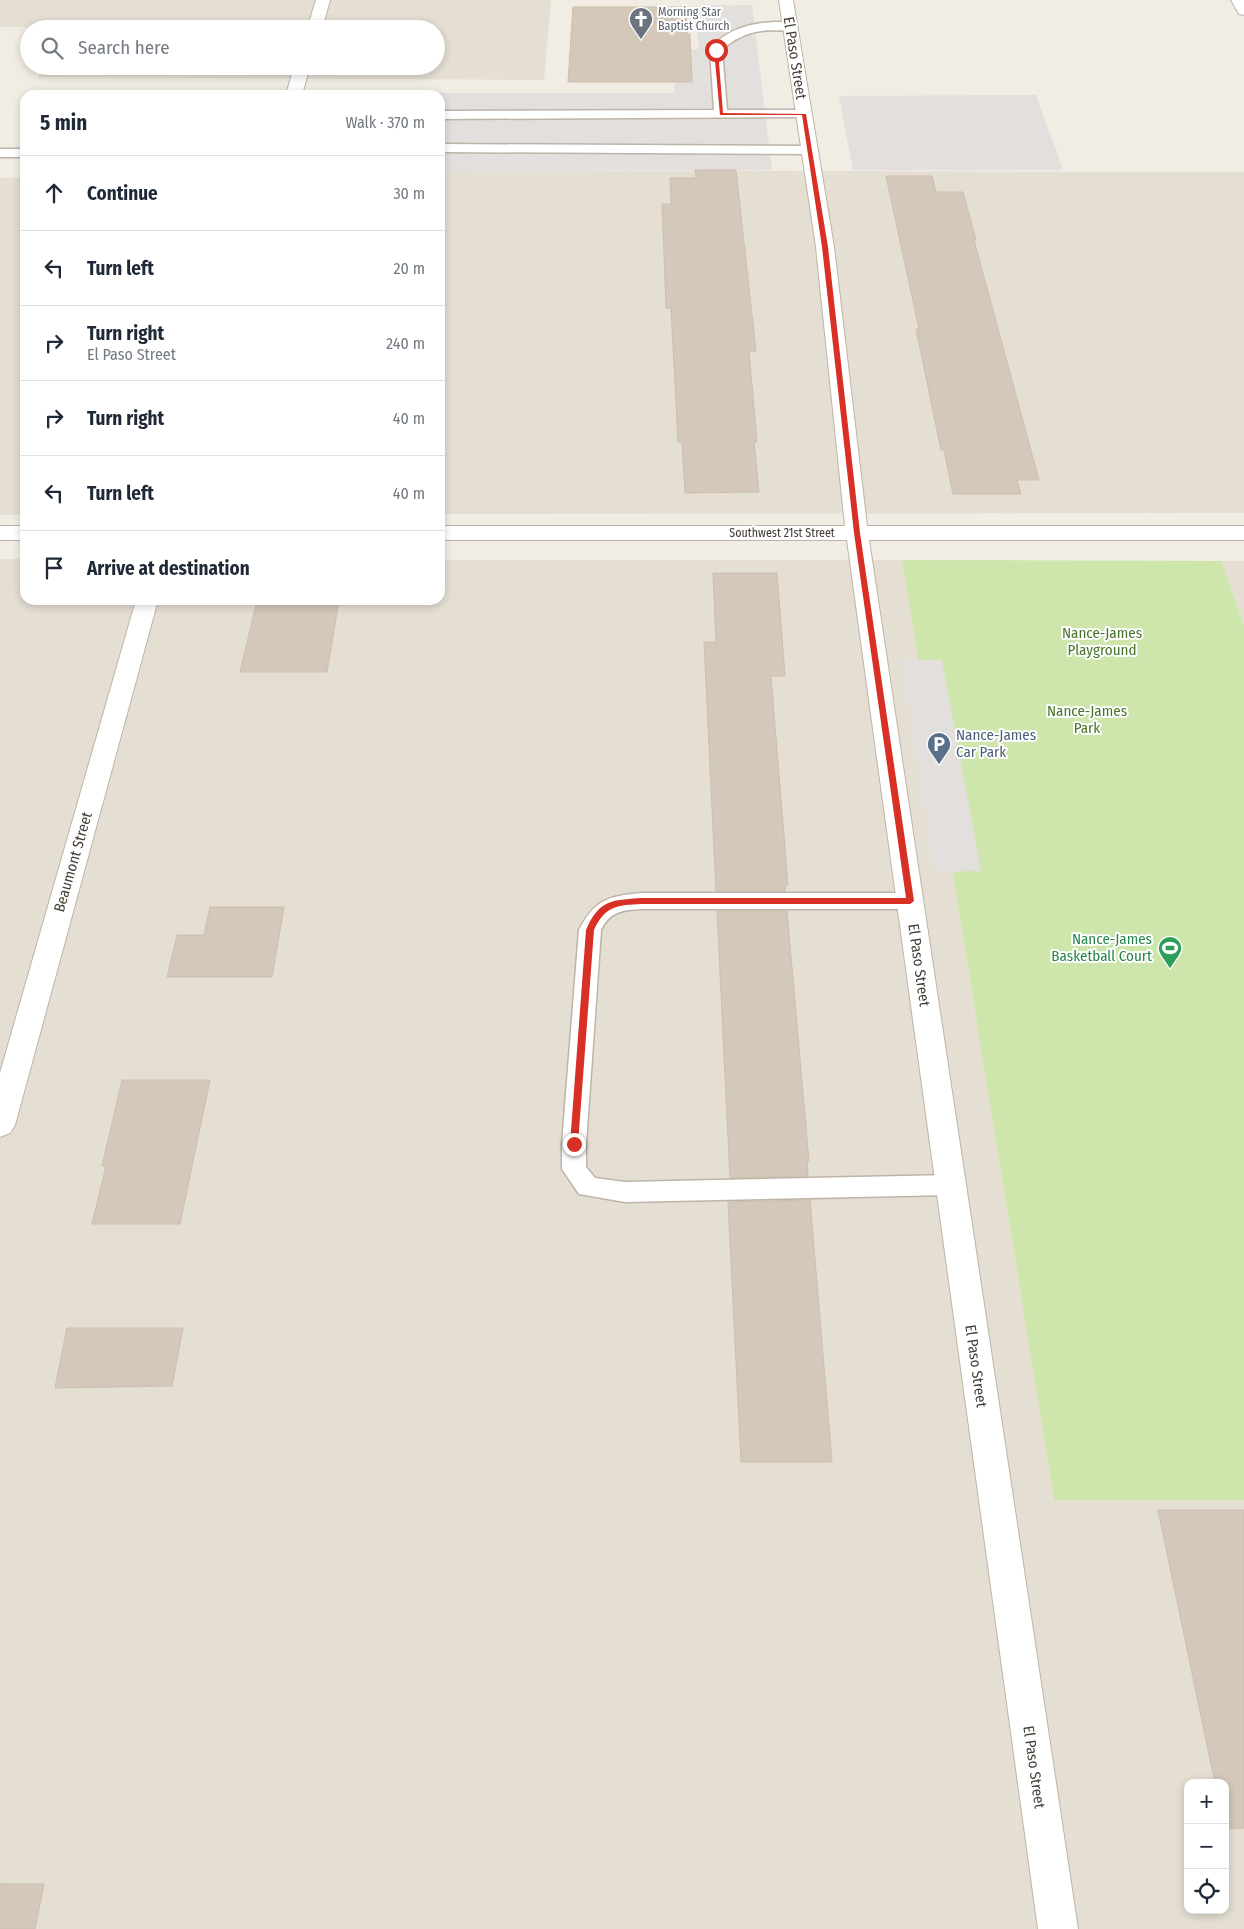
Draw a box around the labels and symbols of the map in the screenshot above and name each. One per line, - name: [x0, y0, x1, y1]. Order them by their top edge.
- place label: Morning Star Baptist Church: [658, 5, 730, 33]
- church icon: Morning Star Baptist Church: [628, 6, 654, 40]
- street label: El Paso Street: [780, 15, 810, 101]
- route start: [705, 39, 728, 62]
- street label: Southwest 21st Street: [729, 526, 835, 540]
- park label: Nance-James Playground: [1062, 624, 1142, 659]
- park label: Nance-James Park: [1047, 702, 1127, 737]
- place label: Nance-James Car Park: [956, 726, 1036, 761]
- parking icon: Nance-James Car Park: [926, 731, 952, 765]
- street label: Beaumont Street: [50, 810, 96, 914]
- street label: El Paso Street: [904, 922, 934, 1008]
- place label: Nance-James Basketball Court: [1051, 930, 1152, 965]
- sports icon: Nance-James Basketball Court: [1157, 935, 1183, 969]
- route end: [563, 1133, 586, 1156]
- street label: El Paso Street: [961, 1323, 991, 1409]
- street label: El Paso Street: [1019, 1724, 1049, 1810]

